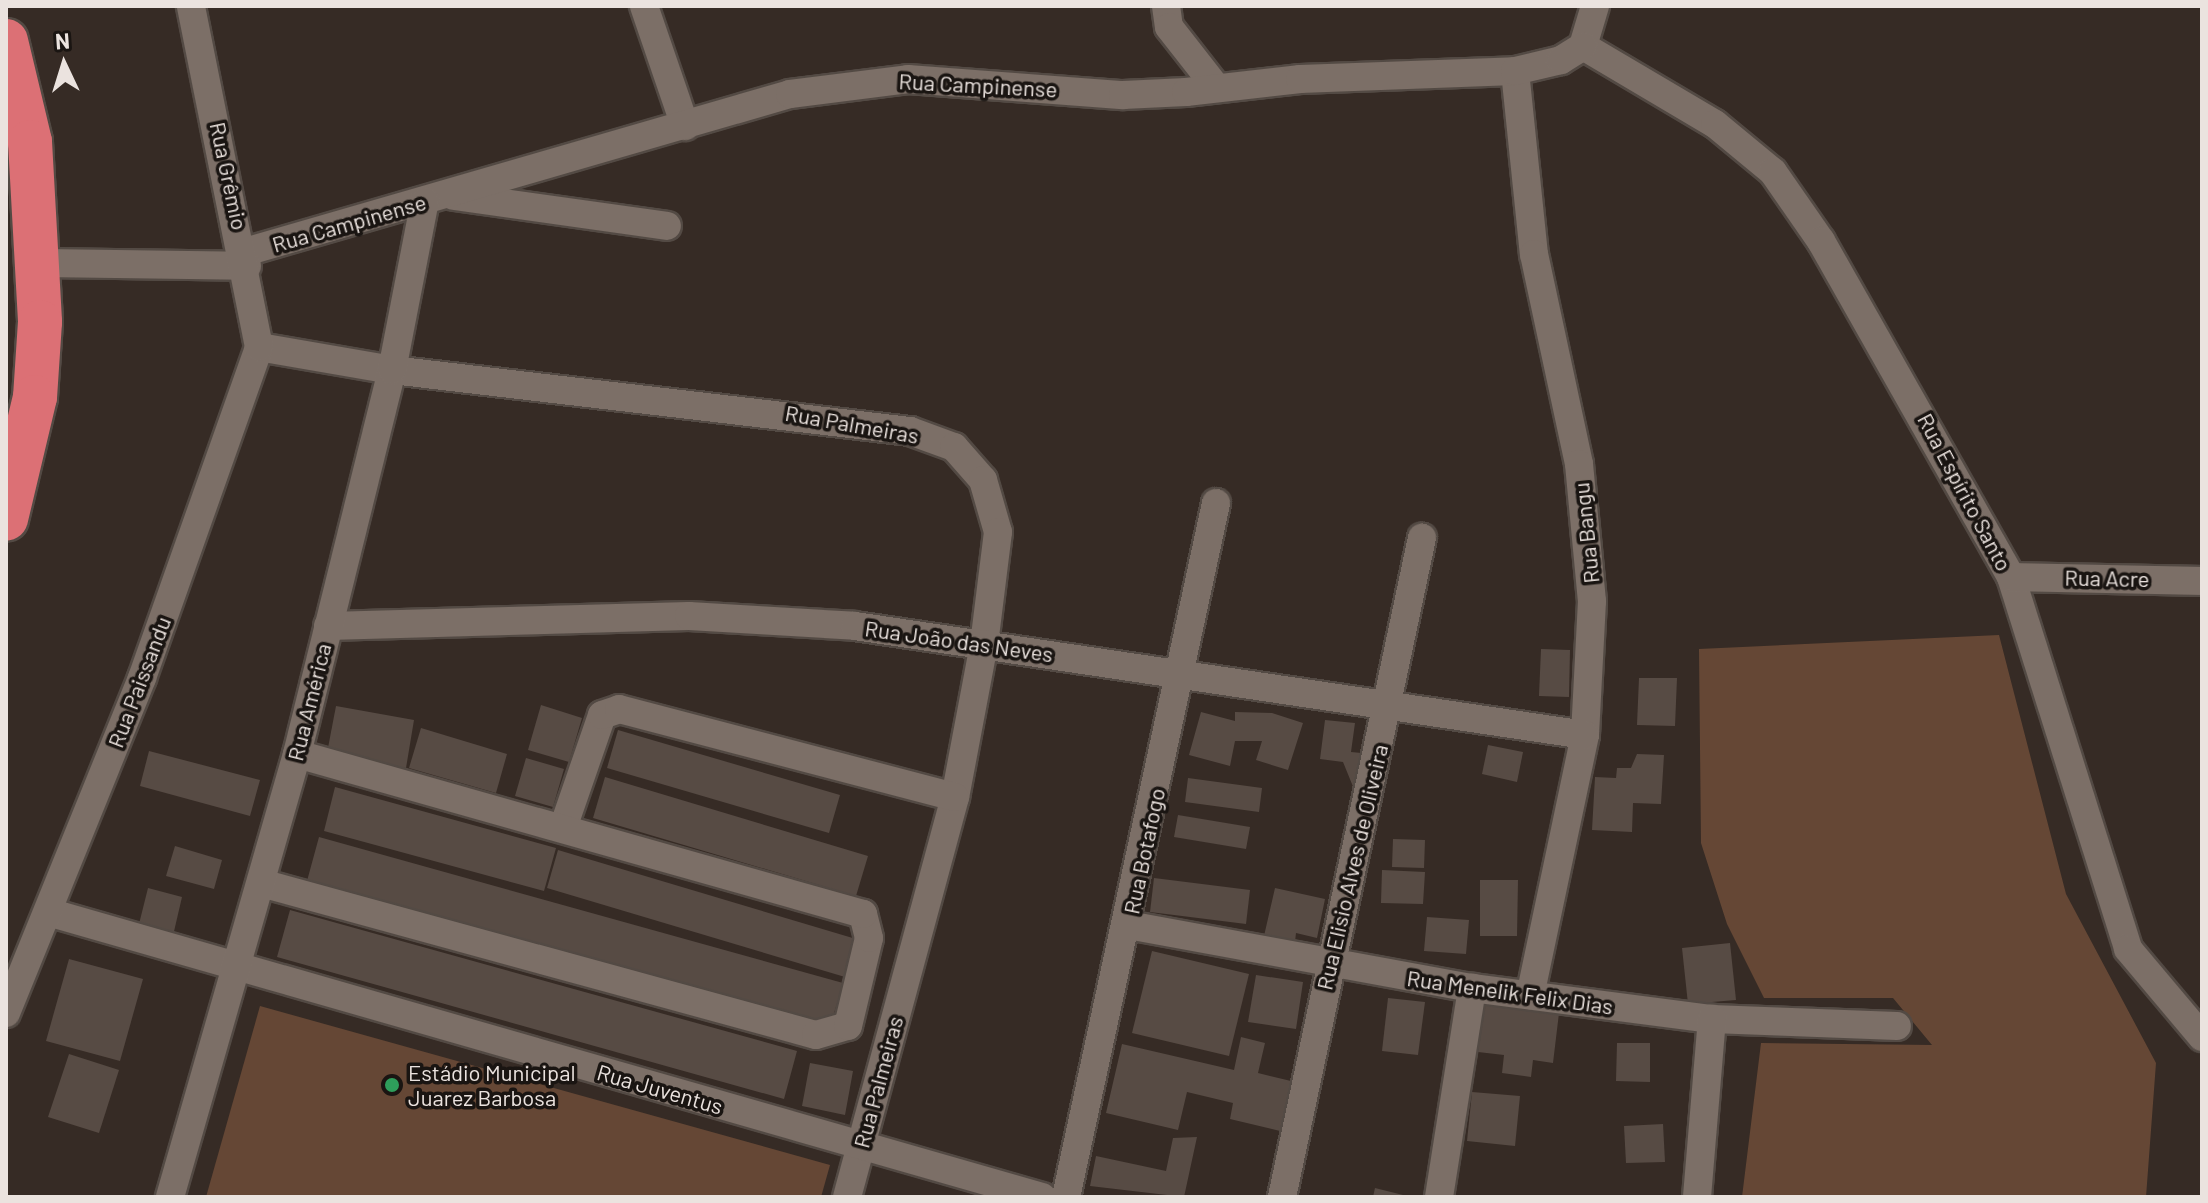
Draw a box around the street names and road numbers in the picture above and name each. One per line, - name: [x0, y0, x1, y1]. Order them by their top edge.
- street label: Rua Campinense: [898, 68, 1058, 102]
- street label: Rua Grêmio: [205, 120, 253, 232]
- street label: Rua Campinense: [269, 188, 429, 258]
- street label: Rua Palmeiras: [783, 399, 921, 449]
- street label: Rua Espírito Santo: [1912, 409, 2018, 575]
- street label: Rua Bangu: [1568, 481, 1604, 585]
- street label: Rua Acre: [2064, 564, 2150, 592]
- street label: Rua Paissandu: [102, 613, 176, 751]
- street label: Rua João das Neves: [863, 615, 1055, 667]
- street label: Rua América: [282, 640, 336, 764]
- street label: Rua Elisio Alves de Oliveira: [1311, 741, 1393, 993]
- street label: Rua Botafogo: [1118, 786, 1170, 916]
- street label: Rua Menelik Felix Dias: [1405, 964, 1615, 1020]
- street label: Rua Palmeiras: [848, 1013, 908, 1151]
- street label: Rua Juventus: [594, 1058, 726, 1120]

